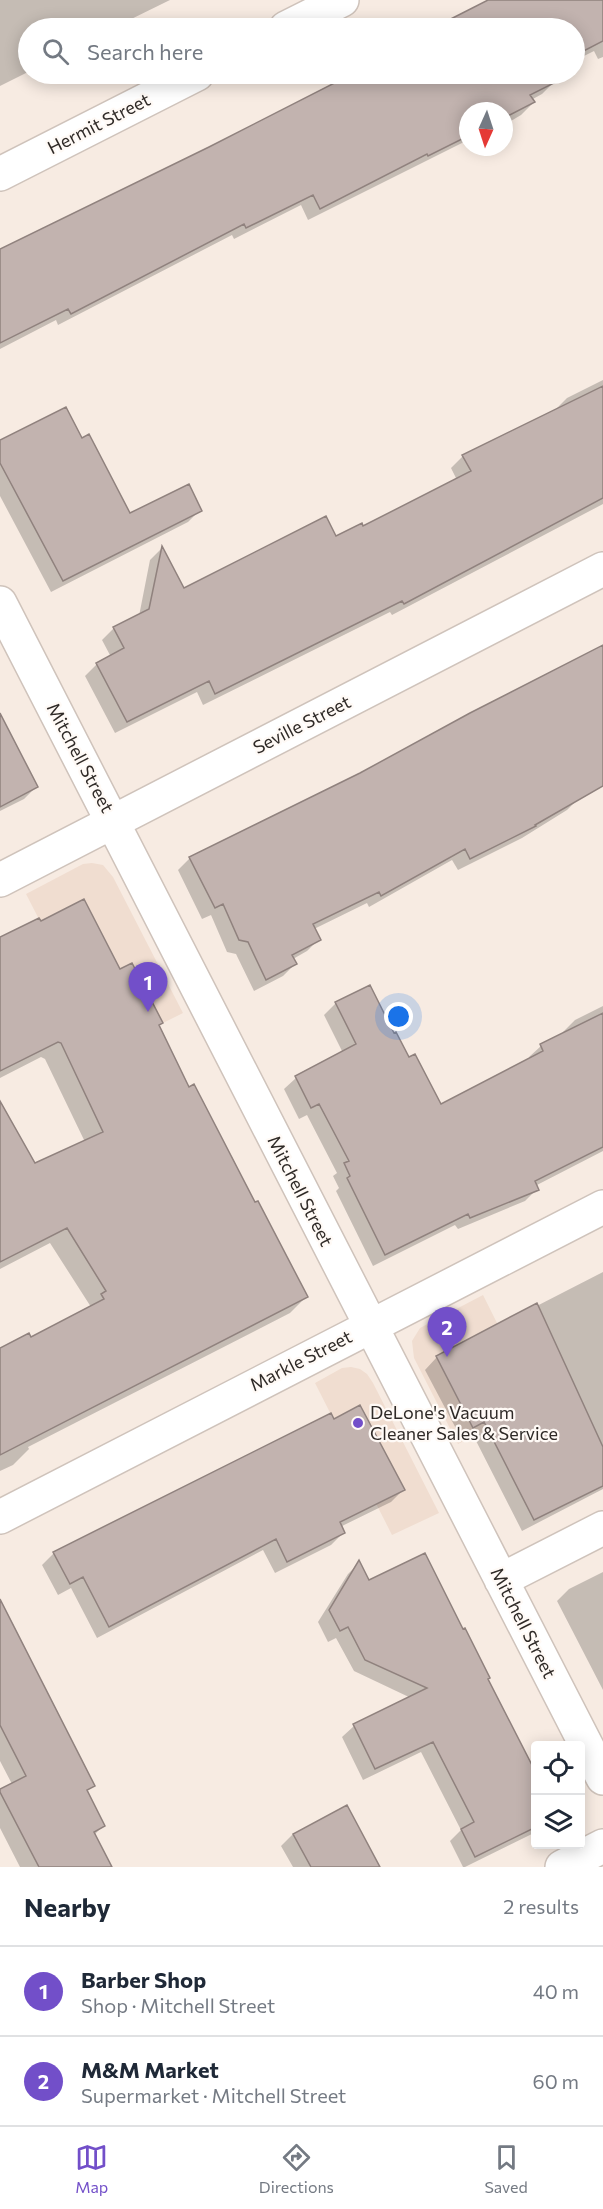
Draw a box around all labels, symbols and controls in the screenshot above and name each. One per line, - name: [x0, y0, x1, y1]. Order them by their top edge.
- search box: [18, 18, 585, 84]
- icon: search: [39, 35, 72, 68]
- text: Search here: [87, 38, 203, 65]
- street label: Hermit Street: [44, 88, 154, 158]
- north arrow: [459, 102, 513, 156]
- street label: Seville Street: [249, 690, 354, 758]
- street label: Mitchell Street: [43, 699, 119, 816]
- pin: 1: [128, 962, 168, 1012]
- your location: [384, 1002, 413, 1031]
- street label: Mitchell Street: [264, 1132, 338, 1250]
- pin: 2: [428, 1308, 466, 1357]
- street label: Markle Street: [246, 1325, 355, 1395]
- place label: DeLone's Vacuum Cleaner Sales & Service: [370, 1401, 558, 1444]
- marker: DeLone's Vacuum Cleaner Sales & Service: [351, 1416, 365, 1430]
- street label: Mitchell Street: [487, 1564, 561, 1682]
- map controls: [531, 1741, 585, 1849]
- button: locate: [531, 1741, 585, 1795]
- button: layers: [531, 1795, 585, 1849]
- text: Nearby: [24, 1891, 111, 1922]
- text: 2 results: [503, 1894, 579, 1918]
- text: Barber Shop: [81, 1966, 206, 1993]
- text: 1: [39, 1979, 48, 2003]
- text: 40 m: [533, 1979, 579, 2003]
- text: Shop · Mitchell Street: [81, 1993, 275, 2017]
- text: M&M Market: [81, 2056, 219, 2083]
- text: 2: [38, 2069, 49, 2093]
- text: 60 m: [533, 2069, 579, 2093]
- text: Supermarket · Mitchell Street: [81, 2083, 346, 2107]
- tab: Map: [75, 2141, 108, 2196]
- tab: Directions: [259, 2141, 334, 2196]
- tab: Saved: [484, 2141, 528, 2196]

